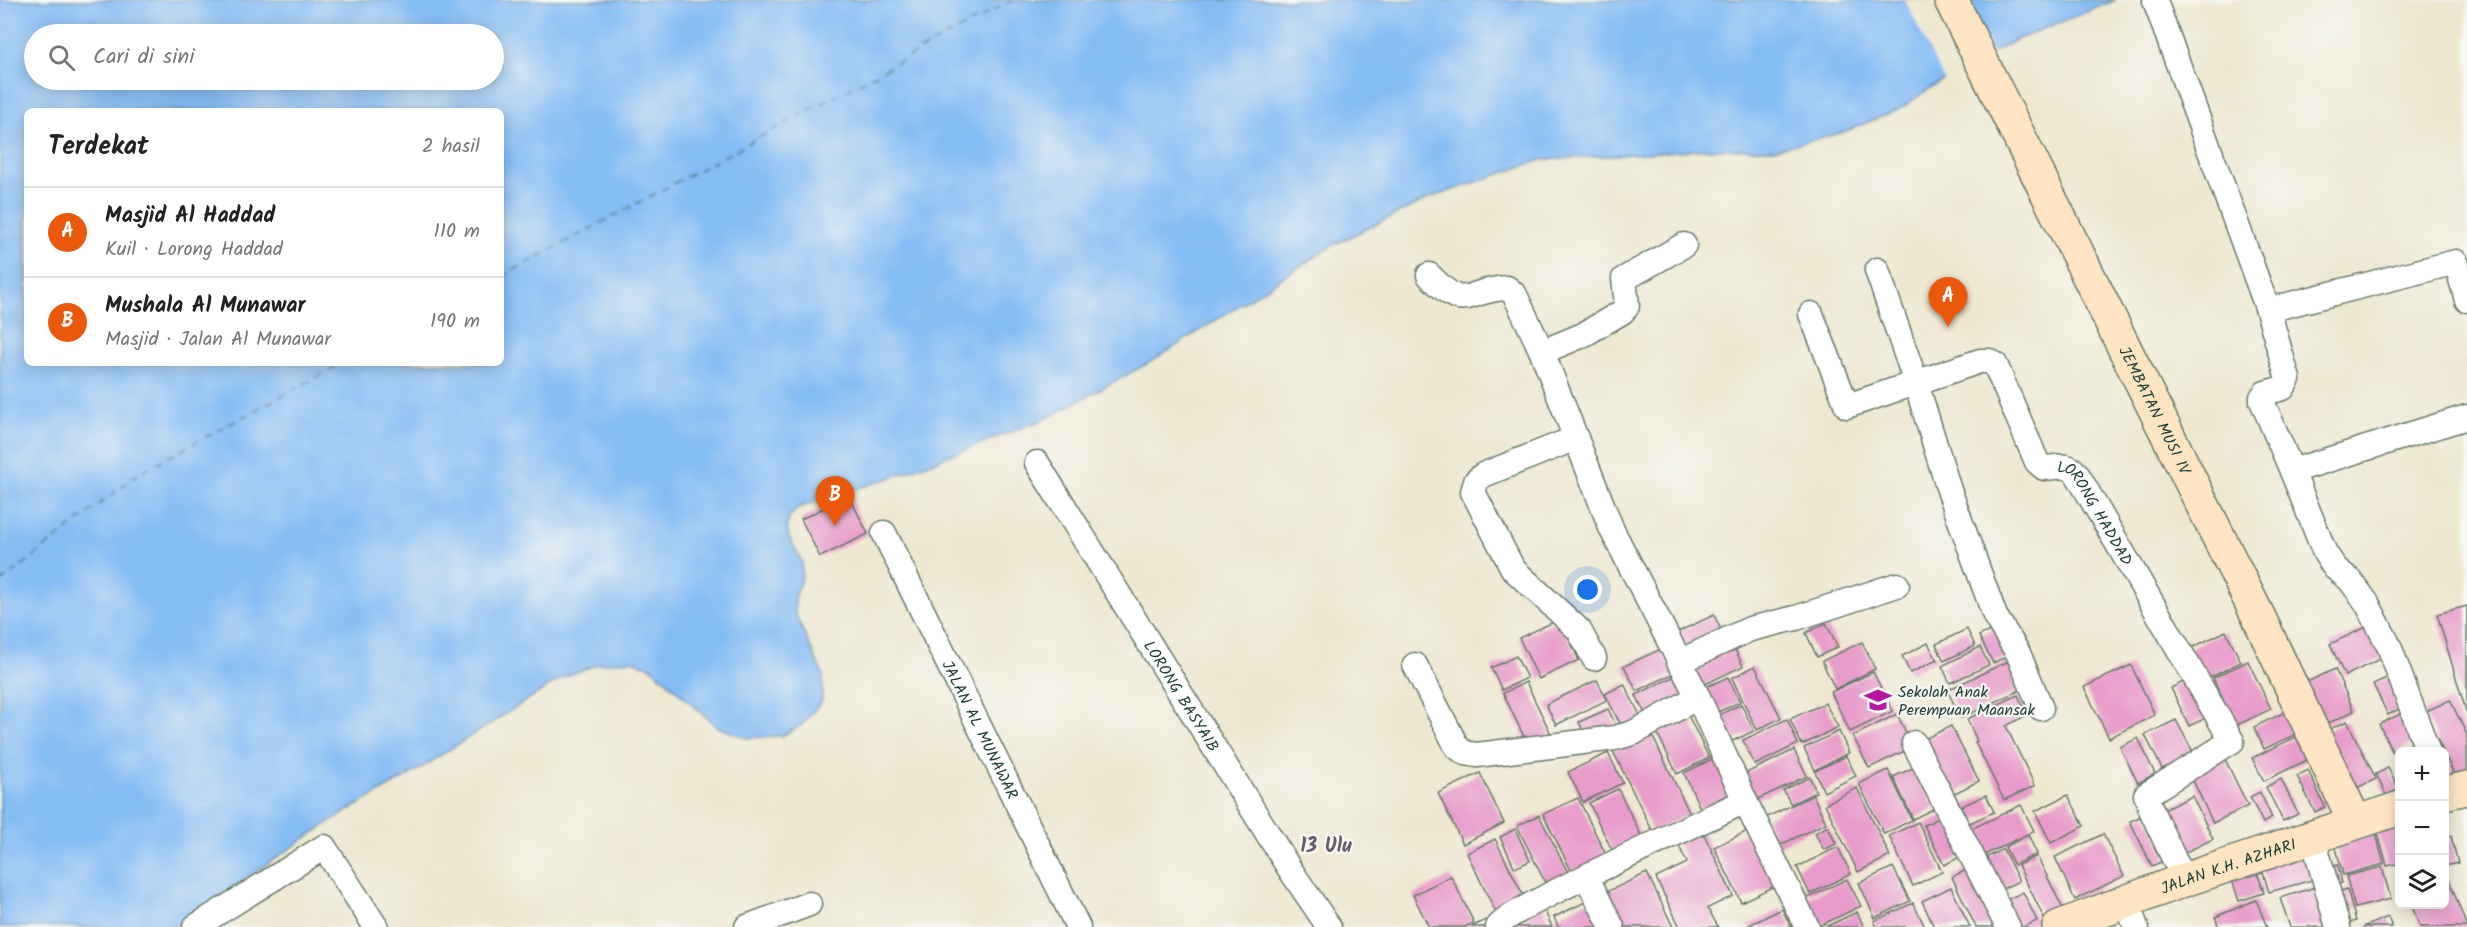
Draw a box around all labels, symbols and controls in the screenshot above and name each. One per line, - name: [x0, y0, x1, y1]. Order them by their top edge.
- search box: [24, 24, 504, 90]
- text: Cari di sini: [93, 40, 194, 75]
- icon: search: [45, 41, 78, 74]
- text: Terdekat: [48, 126, 149, 168]
- text: 2 hasil: [422, 131, 480, 163]
- text: Masjid Al Haddad: [105, 199, 275, 234]
- text: A: [61, 216, 74, 248]
- text: 110 m: [434, 216, 480, 248]
- text: Kuil · Lorong Haddad: [105, 234, 283, 266]
- pin: A: [1928, 278, 1968, 327]
- text: Mushala Al Munawar: [105, 289, 305, 324]
- text: B: [61, 306, 74, 338]
- text: 190 m: [430, 306, 480, 338]
- text: Masjid · Jalan Al Munawar: [105, 324, 331, 356]
- street label: JEMBATAN MUSI IV: [2111, 342, 2197, 480]
- street label: LORONG HADDAD: [2057, 455, 2139, 571]
- pin: B: [816, 476, 854, 526]
- your location: [1573, 575, 1602, 604]
- street label: LORONG BASYAIB: [1136, 636, 1225, 757]
- street label: JALAN AL MUNAWAR: [935, 656, 1024, 804]
- place label: Sekolah Anak Perempuan Maansak: [1898, 680, 2035, 723]
- school or university icon: Sekolah Anak Perempuan Maansak: [1863, 685, 1893, 715]
- map controls: [2395, 747, 2449, 909]
- button: +: [2395, 747, 2449, 801]
- button: −: [2395, 801, 2449, 855]
- district label: 13 Ulu: [1300, 831, 1352, 863]
- street label: JALAN K.H. AZHARI: [2157, 832, 2300, 902]
- button: layers: [2395, 855, 2449, 909]

